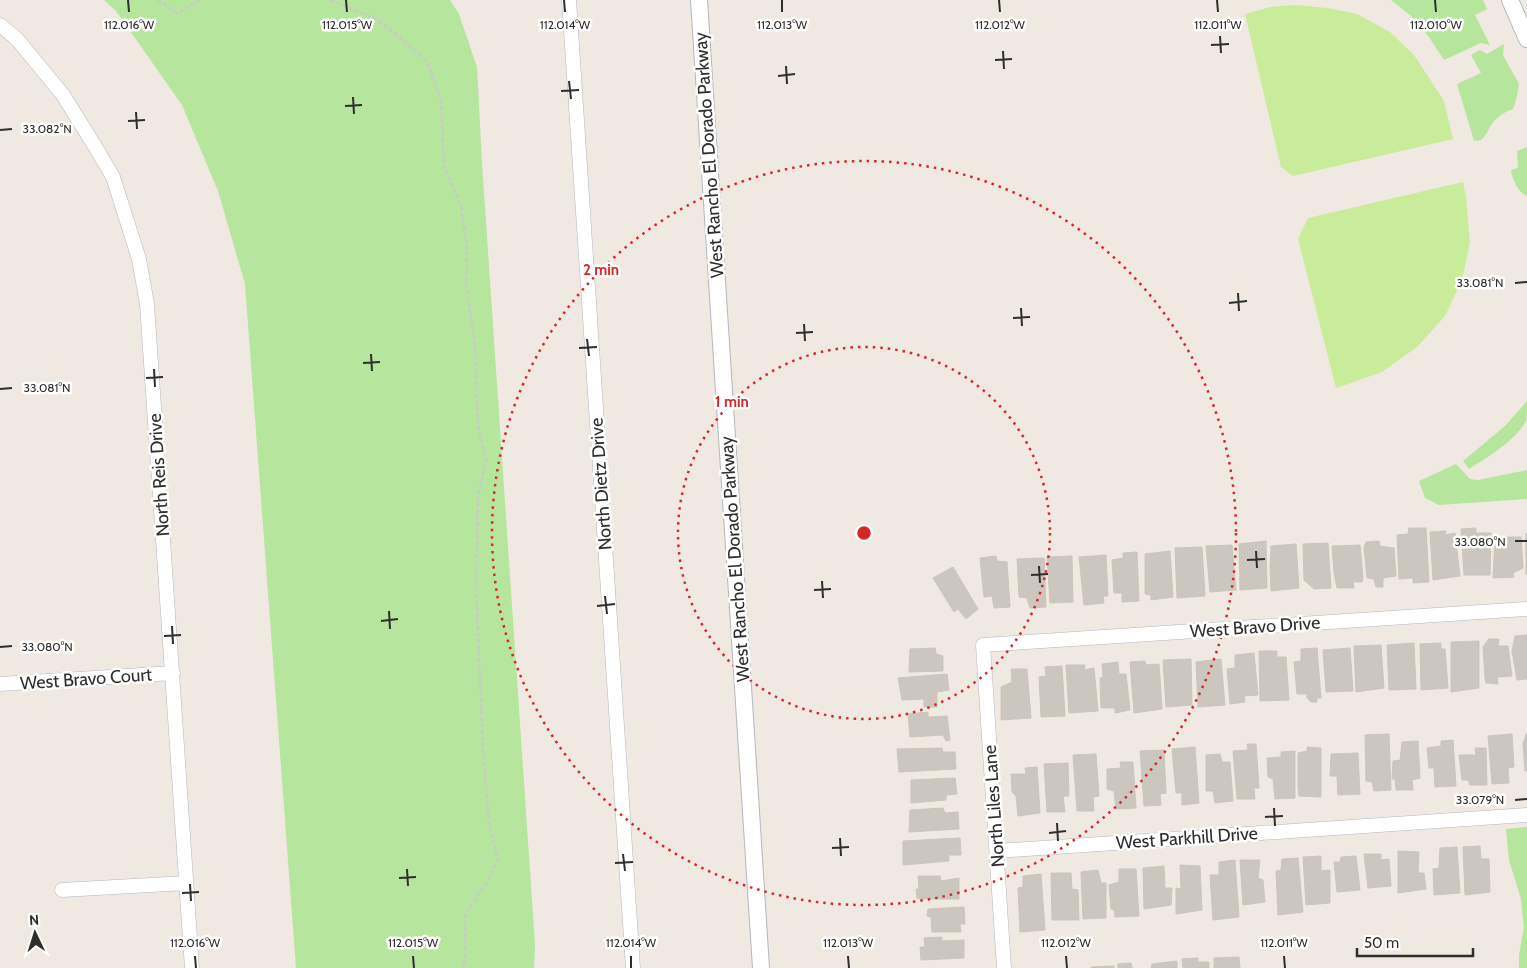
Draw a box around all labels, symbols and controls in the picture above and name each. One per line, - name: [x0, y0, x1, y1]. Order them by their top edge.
- text: 112.016°W: [104, 17, 155, 32]
- text: 112.015°W: [322, 17, 373, 32]
- text: 112.014°W: [540, 17, 591, 32]
- text: 112.013°W: [757, 17, 808, 32]
- text: 112.012°W: [975, 17, 1026, 32]
- text: 112.011°W: [1194, 17, 1242, 32]
- text: 112.010°W: [1410, 17, 1463, 32]
- street label: West Rancho El Dorado Parkway: [689, 31, 729, 279]
- text: 33.082°N: [22, 121, 72, 136]
- text: 2 min: [583, 261, 619, 279]
- text: 33.081°N: [1457, 275, 1503, 290]
- text: 33.081°N: [24, 380, 70, 395]
- text: 1 min: [715, 393, 749, 411]
- street label: North Reis Drive: [144, 413, 174, 537]
- street label: North Dietz Drive: [585, 417, 617, 551]
- street label: West Rancho El Dorado Parkway: [715, 435, 755, 683]
- centre of rings: [855, 524, 873, 542]
- text: 33.080°N: [1454, 534, 1506, 549]
- street label: West Bravo Drive: [1189, 611, 1321, 643]
- text: 33.080°N: [21, 639, 73, 654]
- street label: West Bravo Court: [19, 663, 153, 695]
- street label: North Liles Lane: [979, 744, 1009, 868]
- text: 33.079°N: [1456, 792, 1504, 807]
- street label: West Parkhill Drive: [1115, 822, 1259, 854]
- north arrow: [10, 908, 60, 958]
- text: N: [29, 911, 40, 929]
- scale bar: [1357, 926, 1473, 958]
- text: 50 m: [1364, 934, 1399, 952]
- text: 112.016°W: [170, 935, 221, 950]
- text: 112.015°W: [388, 935, 439, 950]
- text: 112.014°W: [606, 935, 657, 950]
- text: 112.013°W: [823, 935, 874, 950]
- text: 112.012°W: [1041, 935, 1092, 950]
- text: 112.011°W: [1260, 935, 1308, 950]

